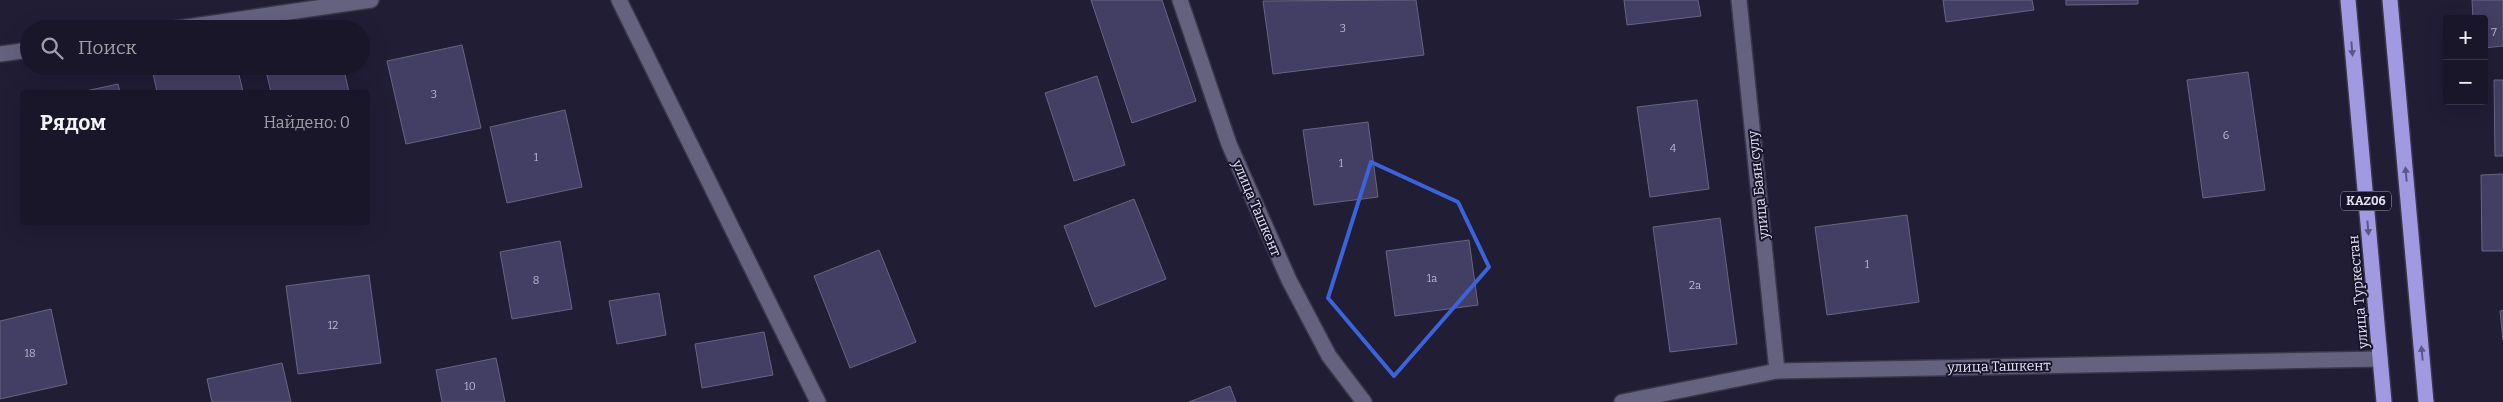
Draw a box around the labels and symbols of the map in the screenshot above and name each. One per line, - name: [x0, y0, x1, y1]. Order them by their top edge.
- house number: 3: [1340, 22, 1346, 35]
- house number: 7: [2491, 26, 2497, 39]
- one-way arrow: [2348, 41, 2356, 57]
- house number: 3: [431, 88, 437, 101]
- street label: улица Баян сулу: [1744, 129, 1773, 241]
- house number: 6: [2223, 129, 2229, 142]
- house number: 4: [1670, 142, 1677, 155]
- house number: 1: [534, 151, 539, 164]
- street label: улица Ташкент: [1228, 156, 1285, 259]
- house number: 1: [1339, 157, 1344, 170]
- one-way arrow: [2402, 166, 2410, 182]
- road number: KАZ06: [2341, 192, 2391, 210]
- one-way arrow: [2364, 220, 2372, 236]
- street label: улица Туркестан: [2345, 234, 2372, 350]
- house number: 1: [1865, 258, 1870, 271]
- house number: 1а: [1427, 272, 1437, 285]
- house number: 8: [533, 274, 539, 287]
- house number: 2а: [1689, 279, 1701, 292]
- house number: 12: [328, 319, 338, 332]
- one-way arrow: [2418, 345, 2426, 361]
- house number: 18: [24, 347, 36, 360]
- street label: улица Ташкент: [1946, 357, 2051, 376]
- house number: 10: [464, 380, 476, 393]

